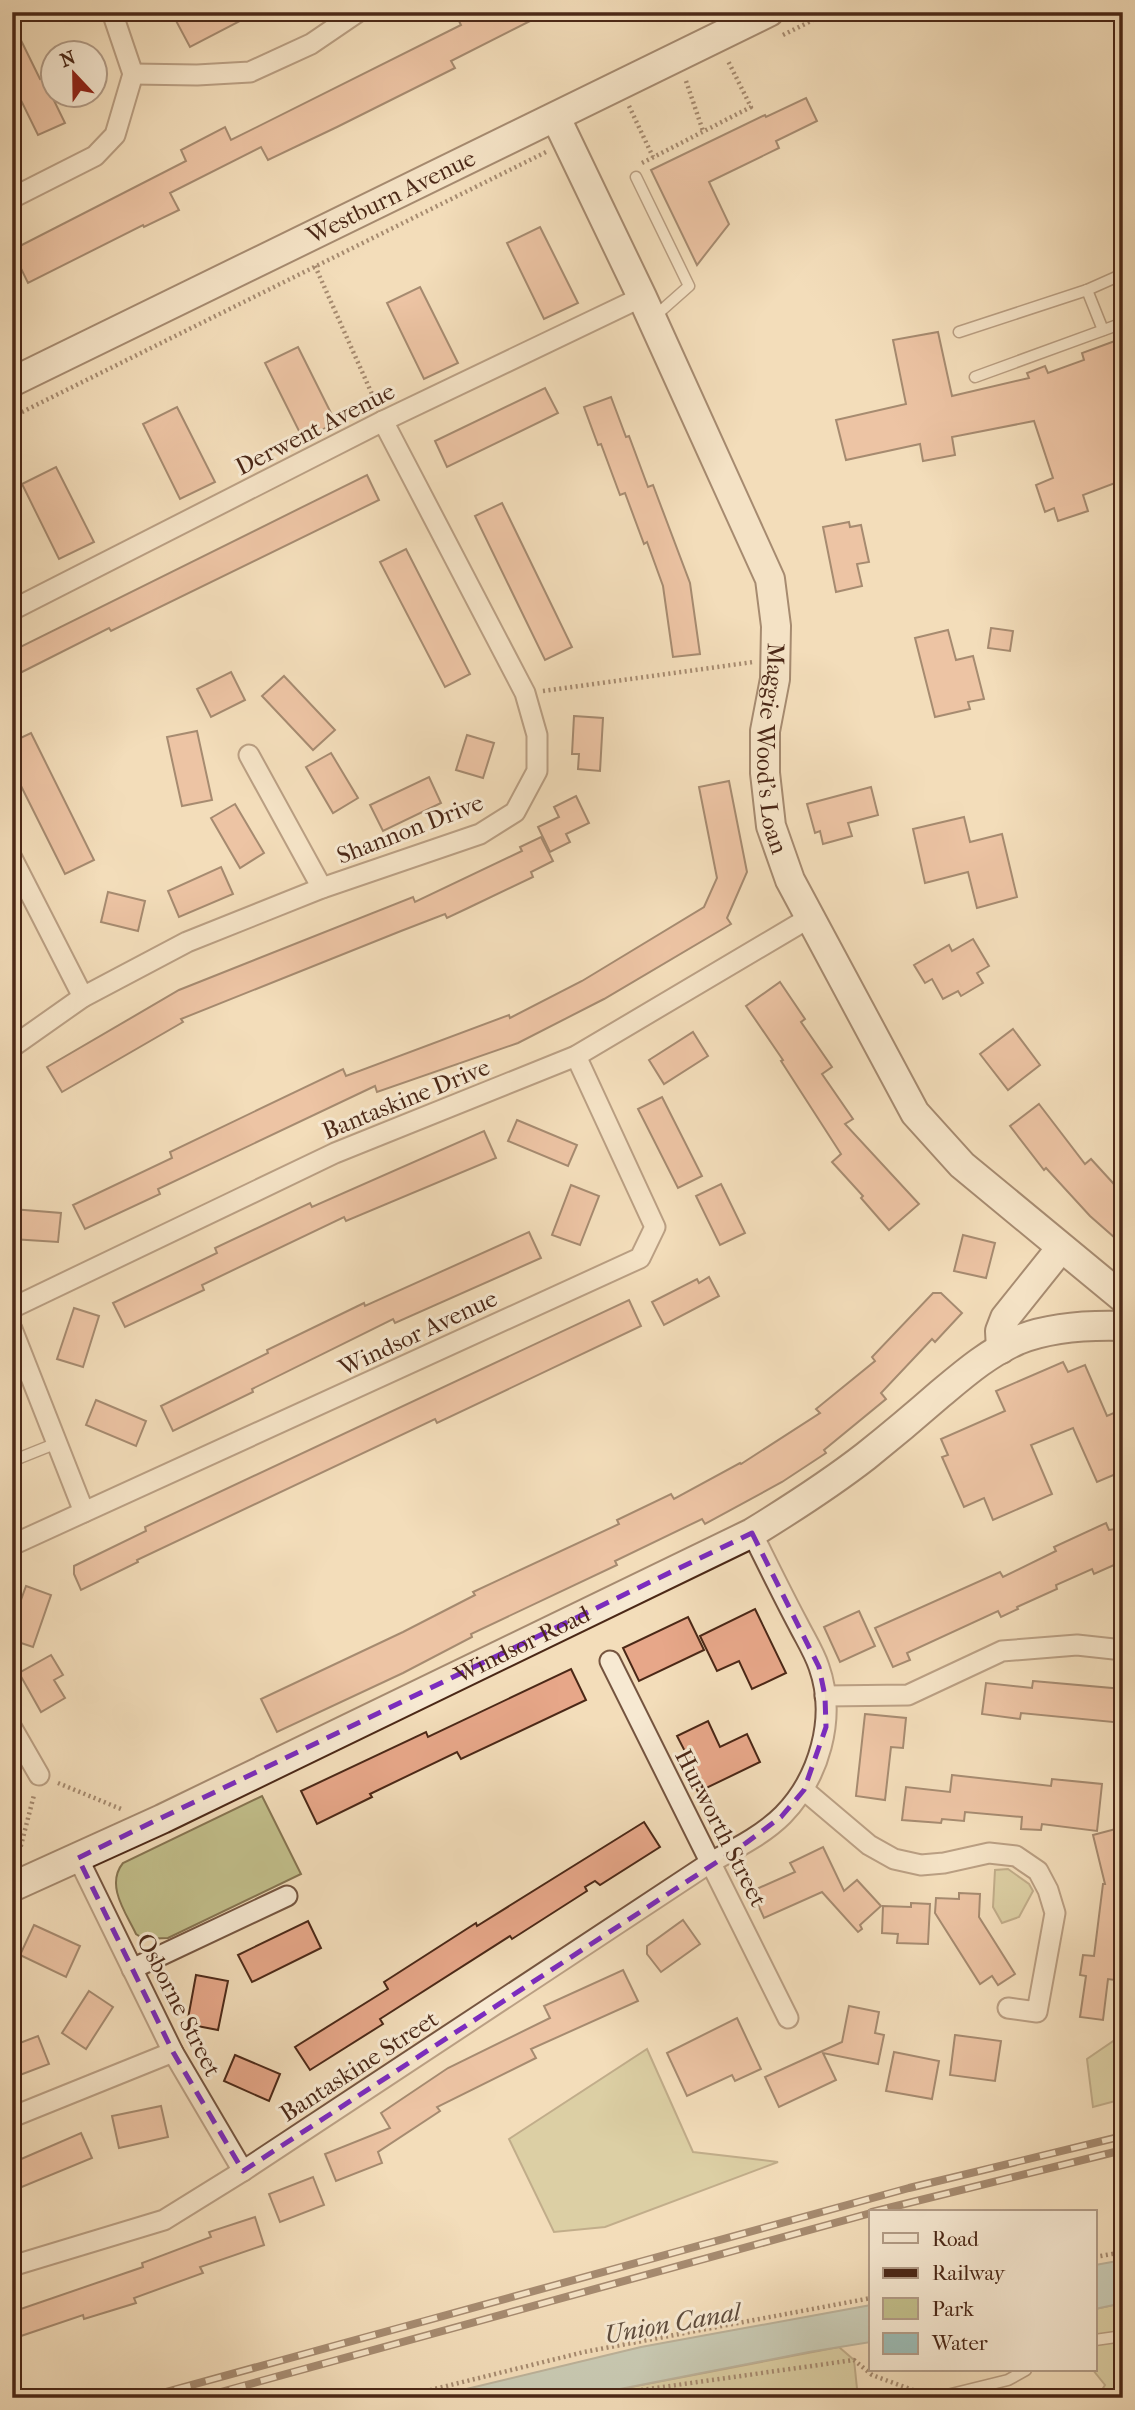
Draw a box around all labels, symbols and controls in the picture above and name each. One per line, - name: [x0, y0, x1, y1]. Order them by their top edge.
- north arrow: [38, 38, 108, 108]
- text: N: [57, 46, 79, 72]
- street label: Westburn Avenue: [301, 144, 480, 250]
- street label: Derwent Avenue: [231, 377, 399, 481]
- street label: Maggie Wood's Loan: [751, 643, 794, 858]
- street label: Shannon Drive: [333, 788, 487, 870]
- street label: Bantaskine Drive: [318, 1053, 494, 1145]
- street label: Windsor Avenue: [334, 1284, 502, 1382]
- street label: Windsor Road: [449, 1599, 595, 1690]
- street label: Hurworth Street: [669, 1745, 773, 1912]
- street label: Osborne Street: [131, 1929, 227, 2082]
- street label: Bantaskine Street: [275, 2004, 444, 2127]
- legend: [869, 2210, 1096, 2372]
- text: Road: [932, 2227, 979, 2251]
- text: Railway: [932, 2261, 1006, 2285]
- water label: Union Canal: [602, 2296, 745, 2351]
- text: Park: [932, 2297, 974, 2321]
- text: Water: [931, 2331, 988, 2355]

